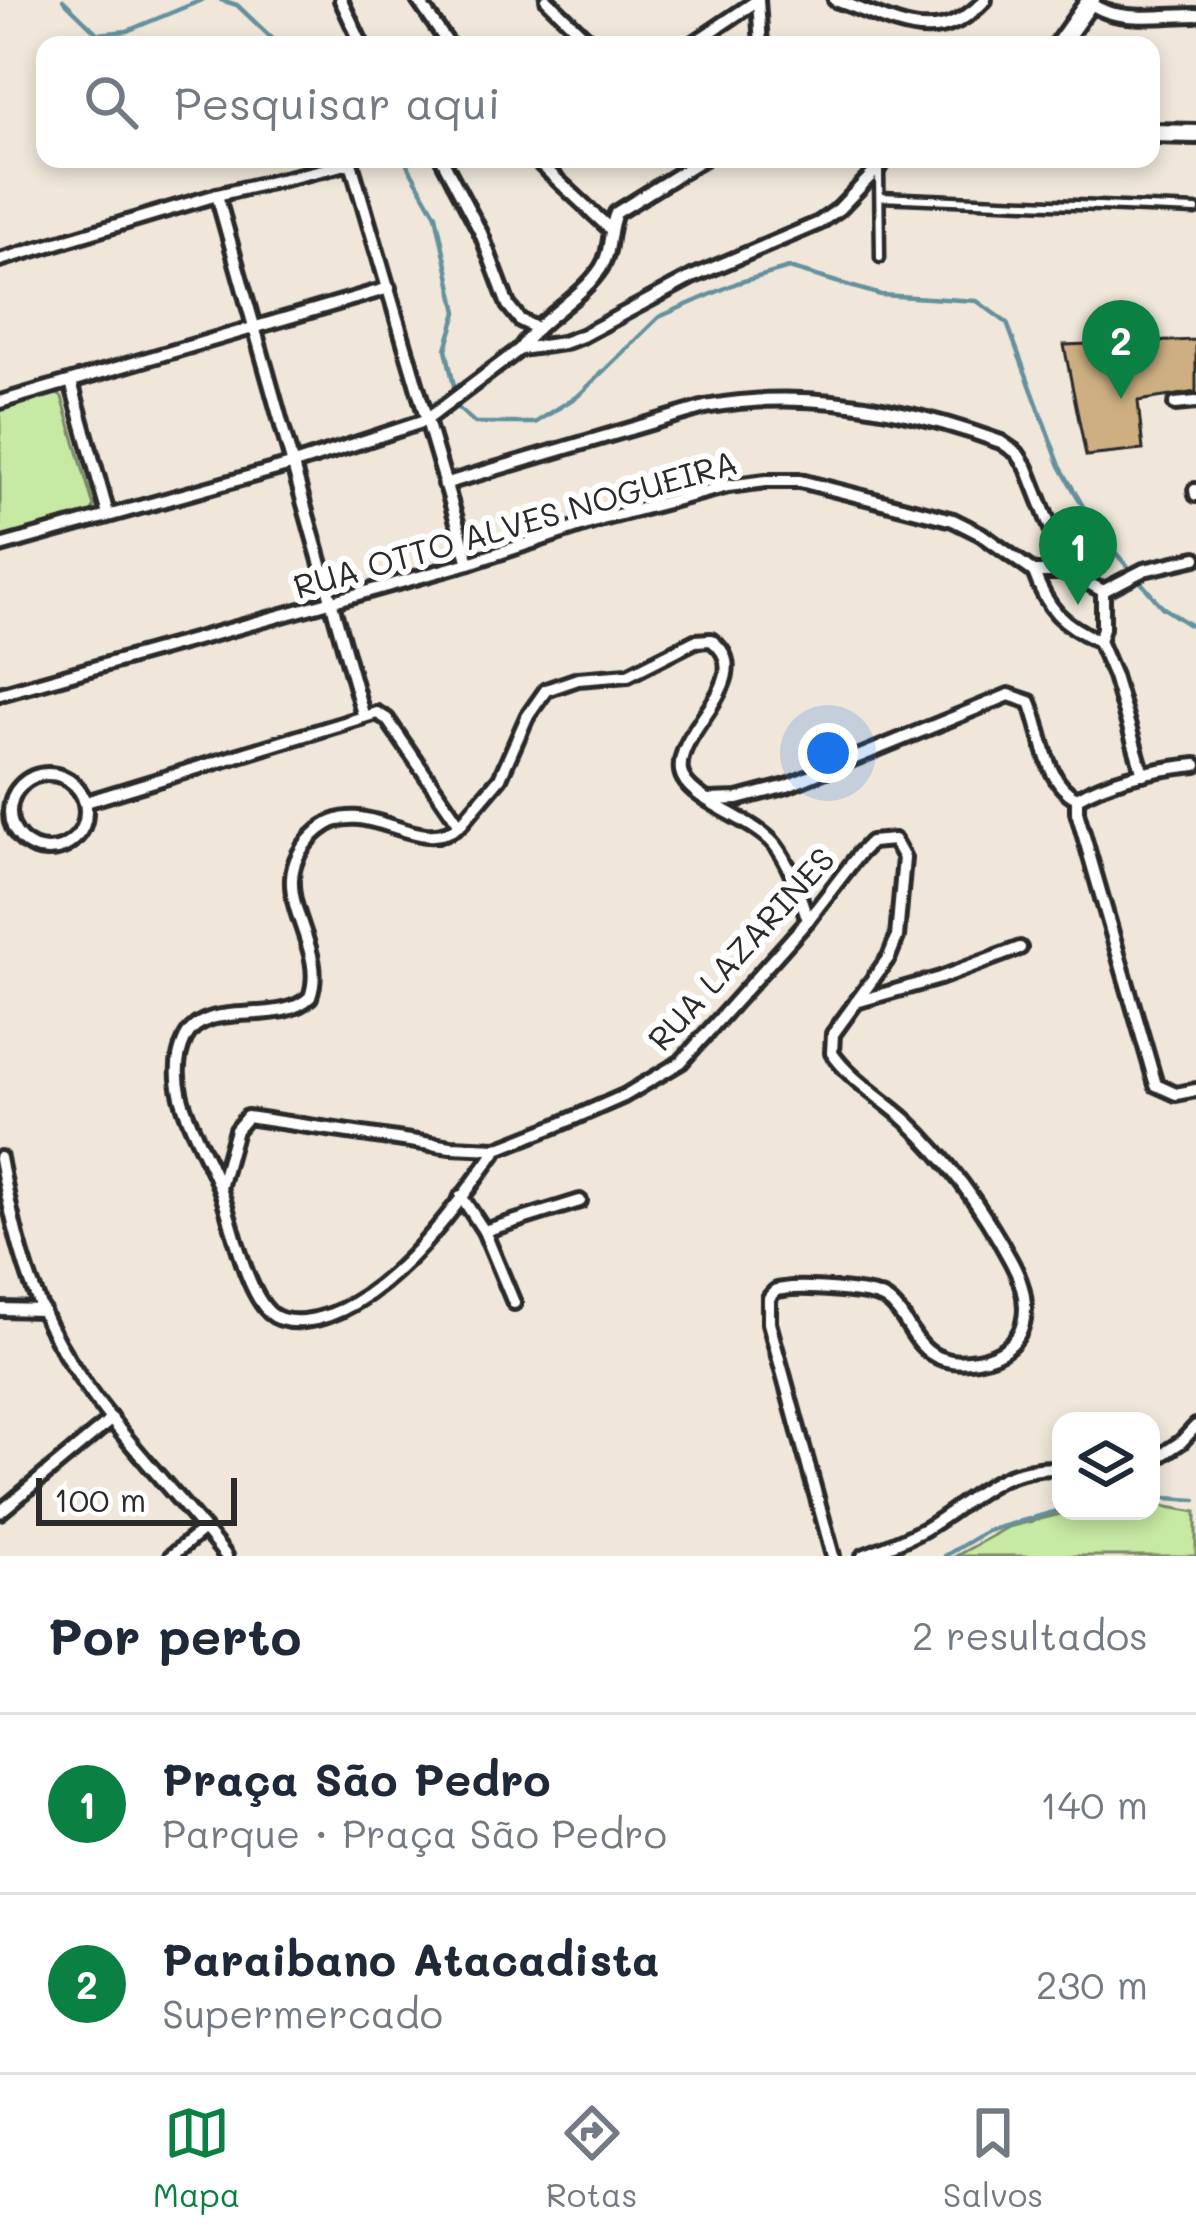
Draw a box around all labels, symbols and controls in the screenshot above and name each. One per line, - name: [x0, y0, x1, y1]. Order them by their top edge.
- search box: [36, 36, 1160, 168]
- icon: search: [78, 69, 144, 135]
- text: Pesquisar aqui: [174, 73, 501, 131]
- pin: 2: [1082, 300, 1160, 399]
- street label: RUA OTTO ALVES NOGUEIRA: [288, 439, 742, 607]
- pin: 1: [1039, 506, 1117, 605]
- your location: [798, 723, 858, 783]
- street label: RUA LAZARINES: [637, 837, 843, 1059]
- map controls: [1052, 1412, 1160, 1520]
- button: layers: [1052, 1412, 1160, 1520]
- scale bar: [36, 1472, 237, 1525]
- text: 100 m: [54, 1477, 146, 1520]
- text: Por perto: [48, 1601, 301, 1668]
- text: 2 resultados: [912, 1609, 1148, 1660]
- text: Praça São Pedro: [162, 1749, 551, 1807]
- text: 1: [78, 1778, 96, 1829]
- text: 140 m: [1040, 1778, 1148, 1829]
- text: Parque · Praça São Pedro: [162, 1807, 667, 1858]
- text: Paraibano Atacadista: [162, 1929, 660, 1987]
- text: 2: [76, 1958, 98, 2009]
- text: 230 m: [1036, 1958, 1148, 2009]
- text: Supermercado: [162, 1987, 443, 2038]
- tab: Mapa: [153, 2100, 240, 2215]
- tab: Rotas: [546, 2100, 638, 2215]
- tab: Salvos: [943, 2100, 1043, 2215]

